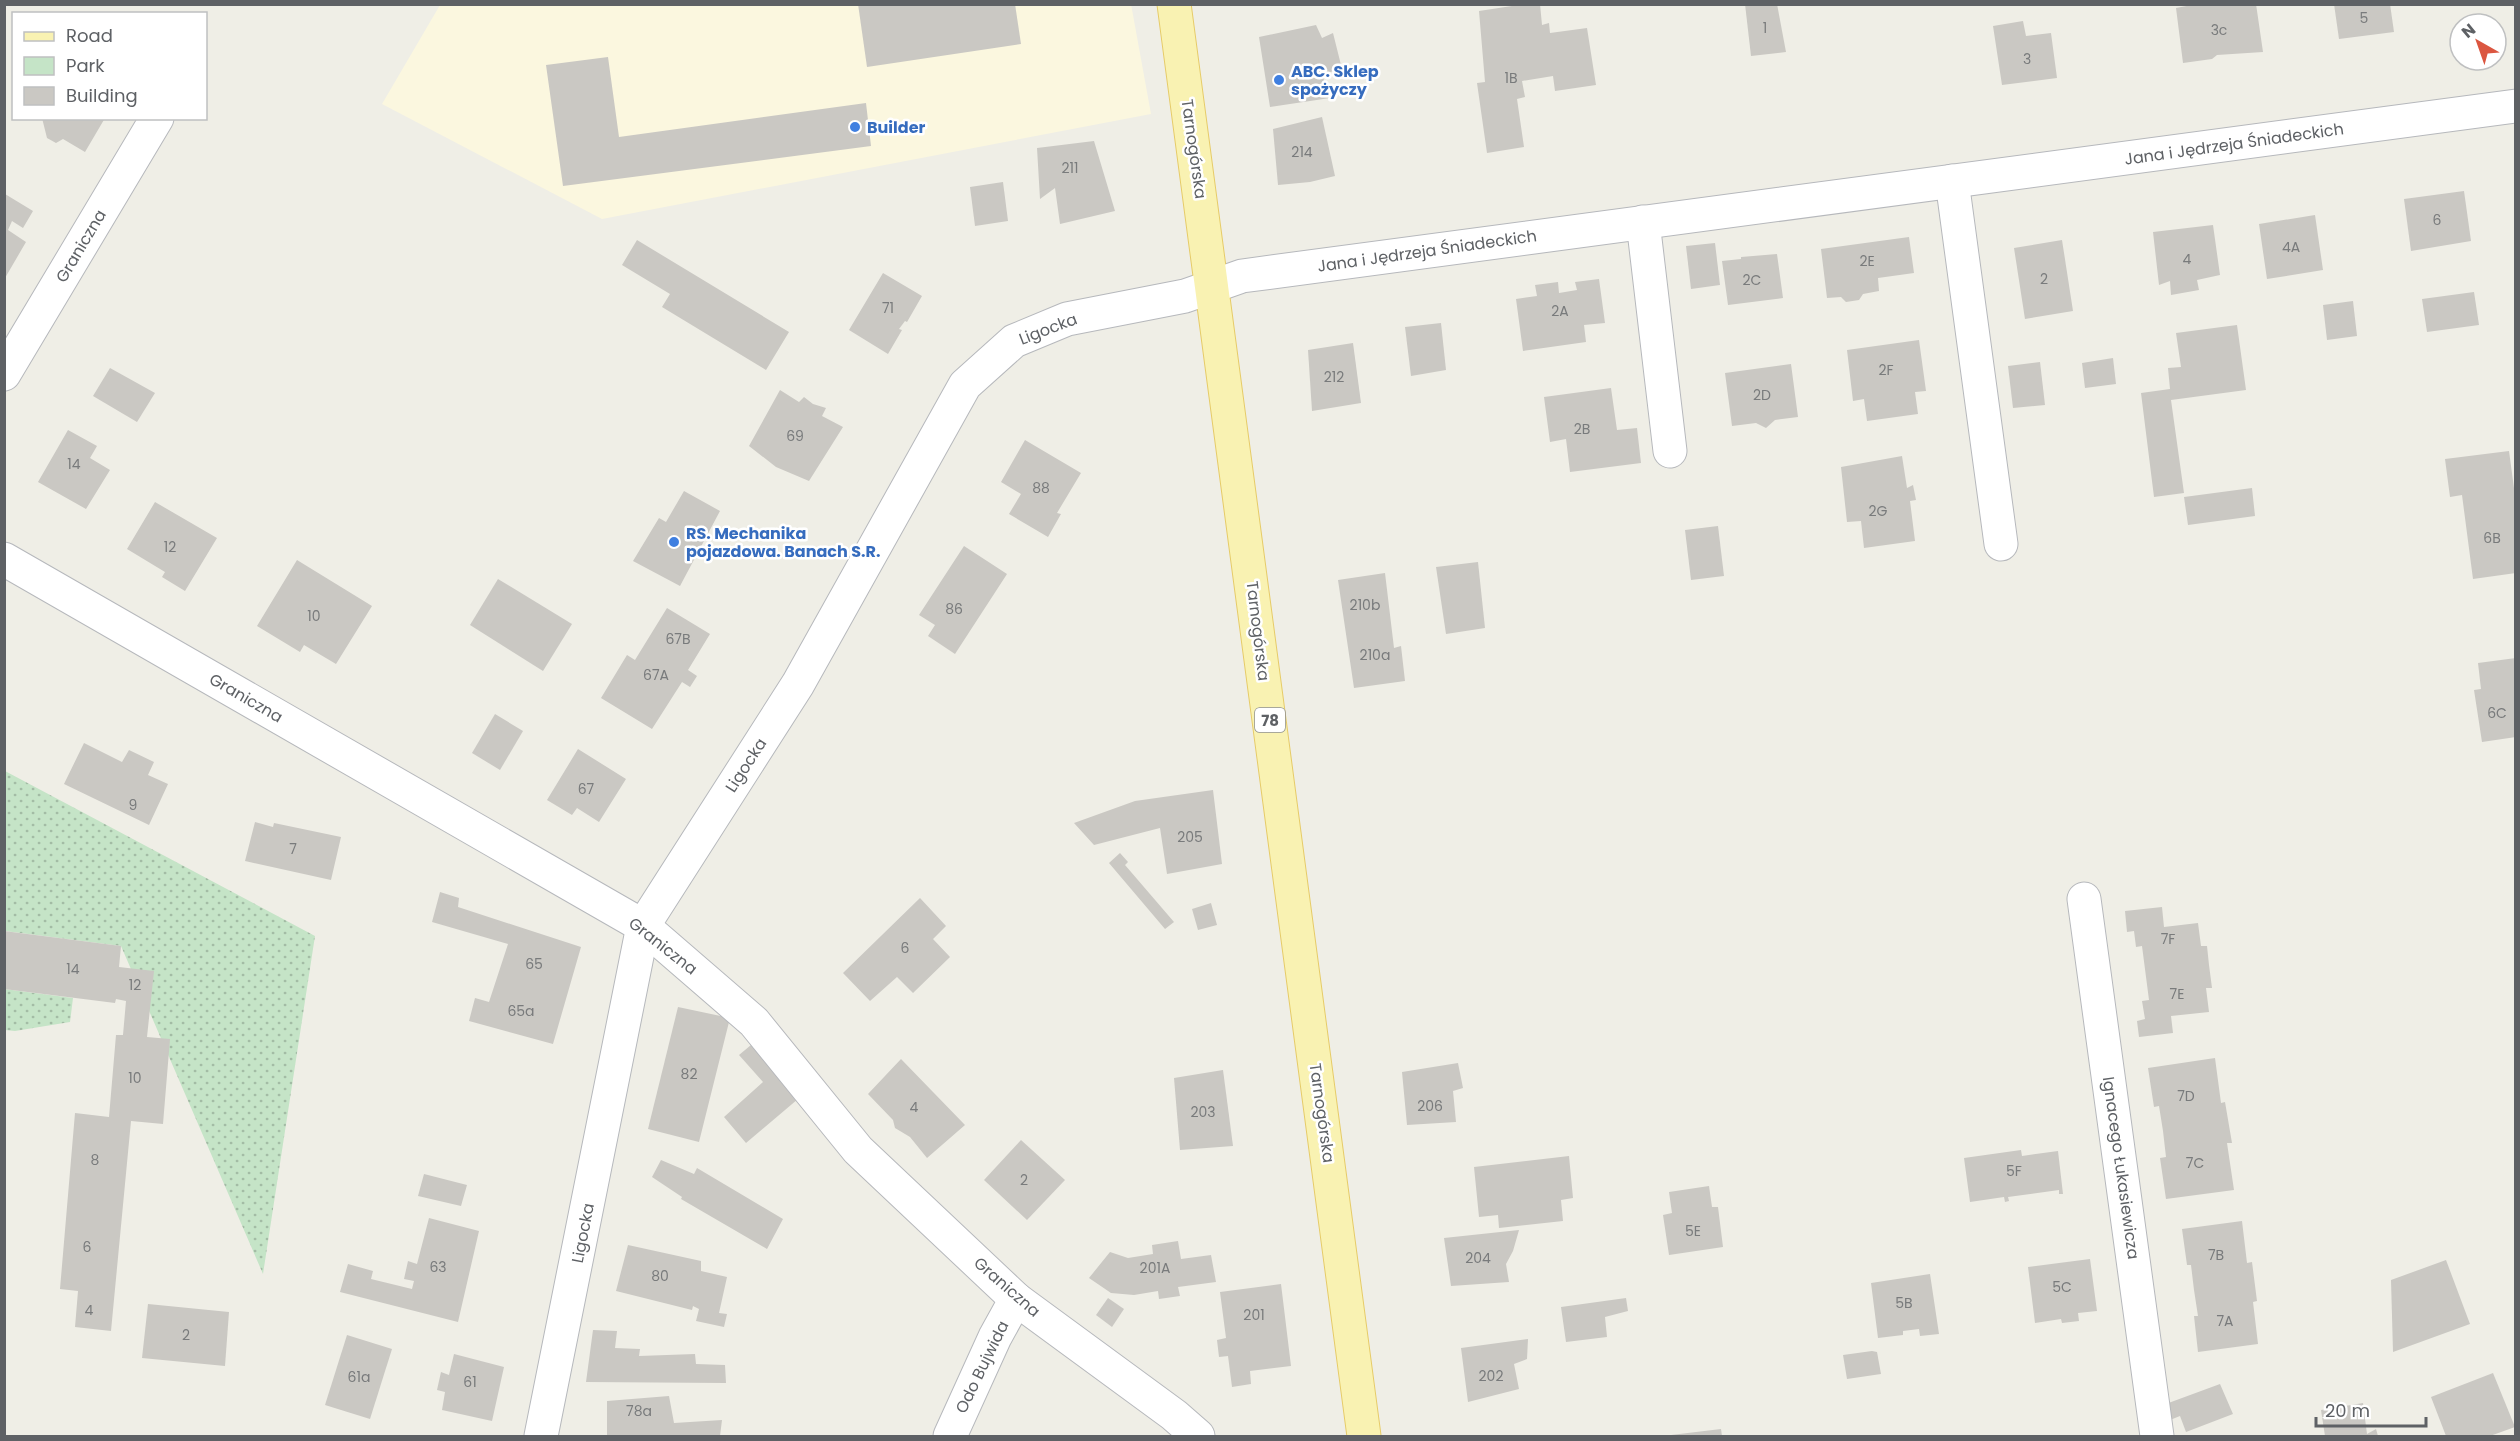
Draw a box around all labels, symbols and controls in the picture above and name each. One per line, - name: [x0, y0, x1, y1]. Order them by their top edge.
- house number: 5: [2360, 8, 2368, 28]
- legend: [12, 12, 207, 120]
- north arrow: [2448, 12, 2508, 72]
- house number: 1: [1763, 18, 1767, 38]
- text: N: [2457, 18, 2481, 44]
- house number: 3c: [2211, 20, 2227, 40]
- text: Road: [66, 23, 113, 48]
- house number: 3: [2023, 49, 2031, 69]
- text: Park: [66, 53, 105, 78]
- place label: ABC. Sklep spożyczy: [1291, 60, 1379, 101]
- house number: 1B: [1504, 68, 1518, 88]
- marker: ABC. Sklep spożyczy: [1272, 73, 1286, 87]
- text: Building: [66, 83, 138, 108]
- street label: Tarnogórska: [1176, 98, 1212, 200]
- place label: Builder: [867, 116, 925, 139]
- street label: Jana i Jędrzeja Śniadeckich: [2123, 117, 2345, 171]
- marker: Builder: [848, 120, 862, 134]
- house number: 214: [1291, 142, 1313, 162]
- house number: 211: [1061, 158, 1079, 178]
- street label: Graniczna: [50, 205, 112, 287]
- house number: 6: [2433, 210, 2442, 230]
- street label: Jana i Jędrzeja Śniadeckich: [1316, 224, 1538, 278]
- house number: 4A: [2282, 237, 2300, 257]
- house number: 4: [2183, 249, 2192, 269]
- house number: 2E: [1859, 251, 1875, 271]
- house number: 2: [2040, 269, 2048, 289]
- house number: 2C: [1743, 270, 1761, 290]
- house number: 71: [882, 298, 894, 318]
- house number: 2A: [1551, 301, 1569, 321]
- street label: Ligocka: [1016, 307, 1080, 351]
- house number: 2F: [1878, 360, 1894, 380]
- house number: 212: [1324, 367, 1344, 387]
- house number: 2D: [1753, 385, 1771, 405]
- house number: 2B: [1574, 419, 1590, 439]
- house number: 69: [786, 426, 804, 446]
- house number: 14: [67, 454, 81, 474]
- house number: 88: [1032, 478, 1050, 498]
- house number: 2G: [1869, 501, 1888, 521]
- place label: RS. Mechanika pojazdowa. Banach S.R.: [686, 522, 880, 563]
- house number: 6B: [2483, 528, 2501, 548]
- marker: RS. Mechanika pojazdowa. Banach S.R.: [667, 535, 681, 549]
- house number: 12: [164, 537, 176, 557]
- street label: Tarnogórska: [1240, 580, 1276, 682]
- house number: 210b: [1350, 595, 1380, 615]
- house number: 86: [945, 599, 963, 619]
- house number: 10: [307, 606, 321, 626]
- house number: 67B: [665, 629, 691, 649]
- house number: 210a: [1360, 645, 1390, 665]
- house number: 67A: [643, 665, 669, 685]
- street label: Graniczna: [205, 668, 287, 728]
- house number: 6C: [2487, 703, 2507, 723]
- road number: 78: [1255, 708, 1285, 732]
- street label: Ligocka: [720, 733, 772, 797]
- house number: 67: [578, 779, 595, 799]
- house number: 9: [129, 795, 137, 815]
- house number: 205: [1177, 827, 1203, 847]
- house number: 7: [289, 839, 297, 859]
- street label: Graniczna: [624, 912, 702, 980]
- house number: 7F: [2161, 929, 2175, 949]
- house number: 6: [901, 938, 910, 958]
- house number: 65: [525, 954, 543, 974]
- house number: 14: [66, 959, 80, 979]
- house number: 12: [129, 975, 141, 995]
- house number: 7E: [2170, 984, 2184, 1004]
- house number: 65a: [507, 1001, 535, 1021]
- street label: Tarnogórska: [1304, 1062, 1340, 1164]
- house number: 82: [681, 1064, 697, 1084]
- house number: 10: [128, 1068, 142, 1088]
- street label: Ignacego Łukasiewicza: [2097, 1075, 2145, 1261]
- house number: 7D: [2177, 1086, 2195, 1106]
- house number: 206: [1417, 1096, 1443, 1116]
- house number: 4: [910, 1097, 919, 1117]
- house number: 203: [1190, 1102, 1216, 1122]
- house number: 8: [91, 1150, 100, 1170]
- house number: 7C: [2186, 1153, 2204, 1173]
- house number: 5F: [2006, 1161, 2022, 1181]
- house number: 2: [1020, 1170, 1028, 1190]
- street label: Ligocka: [566, 1201, 600, 1265]
- house number: 5E: [1685, 1221, 1701, 1241]
- house number: 6: [83, 1237, 92, 1257]
- house number: 7B: [2208, 1245, 2224, 1265]
- house number: 204: [1465, 1248, 1491, 1268]
- street label: Graniczna: [969, 1252, 1045, 1322]
- house number: 63: [429, 1257, 447, 1277]
- house number: 201A: [1140, 1258, 1170, 1278]
- house number: 80: [651, 1266, 669, 1286]
- house number: 5C: [2052, 1277, 2072, 1297]
- house number: 5B: [1895, 1293, 1913, 1313]
- house number: 4: [85, 1300, 94, 1320]
- house number: 201: [1243, 1305, 1265, 1325]
- house number: 7A: [2216, 1311, 2234, 1331]
- street label: Odo Bujwida: [950, 1317, 1014, 1417]
- house number: 2: [182, 1325, 190, 1345]
- house number: 202: [1479, 1366, 1503, 1386]
- house number: 61a: [348, 1367, 370, 1387]
- house number: 61: [463, 1372, 477, 1392]
- scale bar: [2316, 1390, 2426, 1428]
- text: 20 m: [2325, 1398, 2370, 1423]
- house number: 78a: [626, 1401, 652, 1421]

